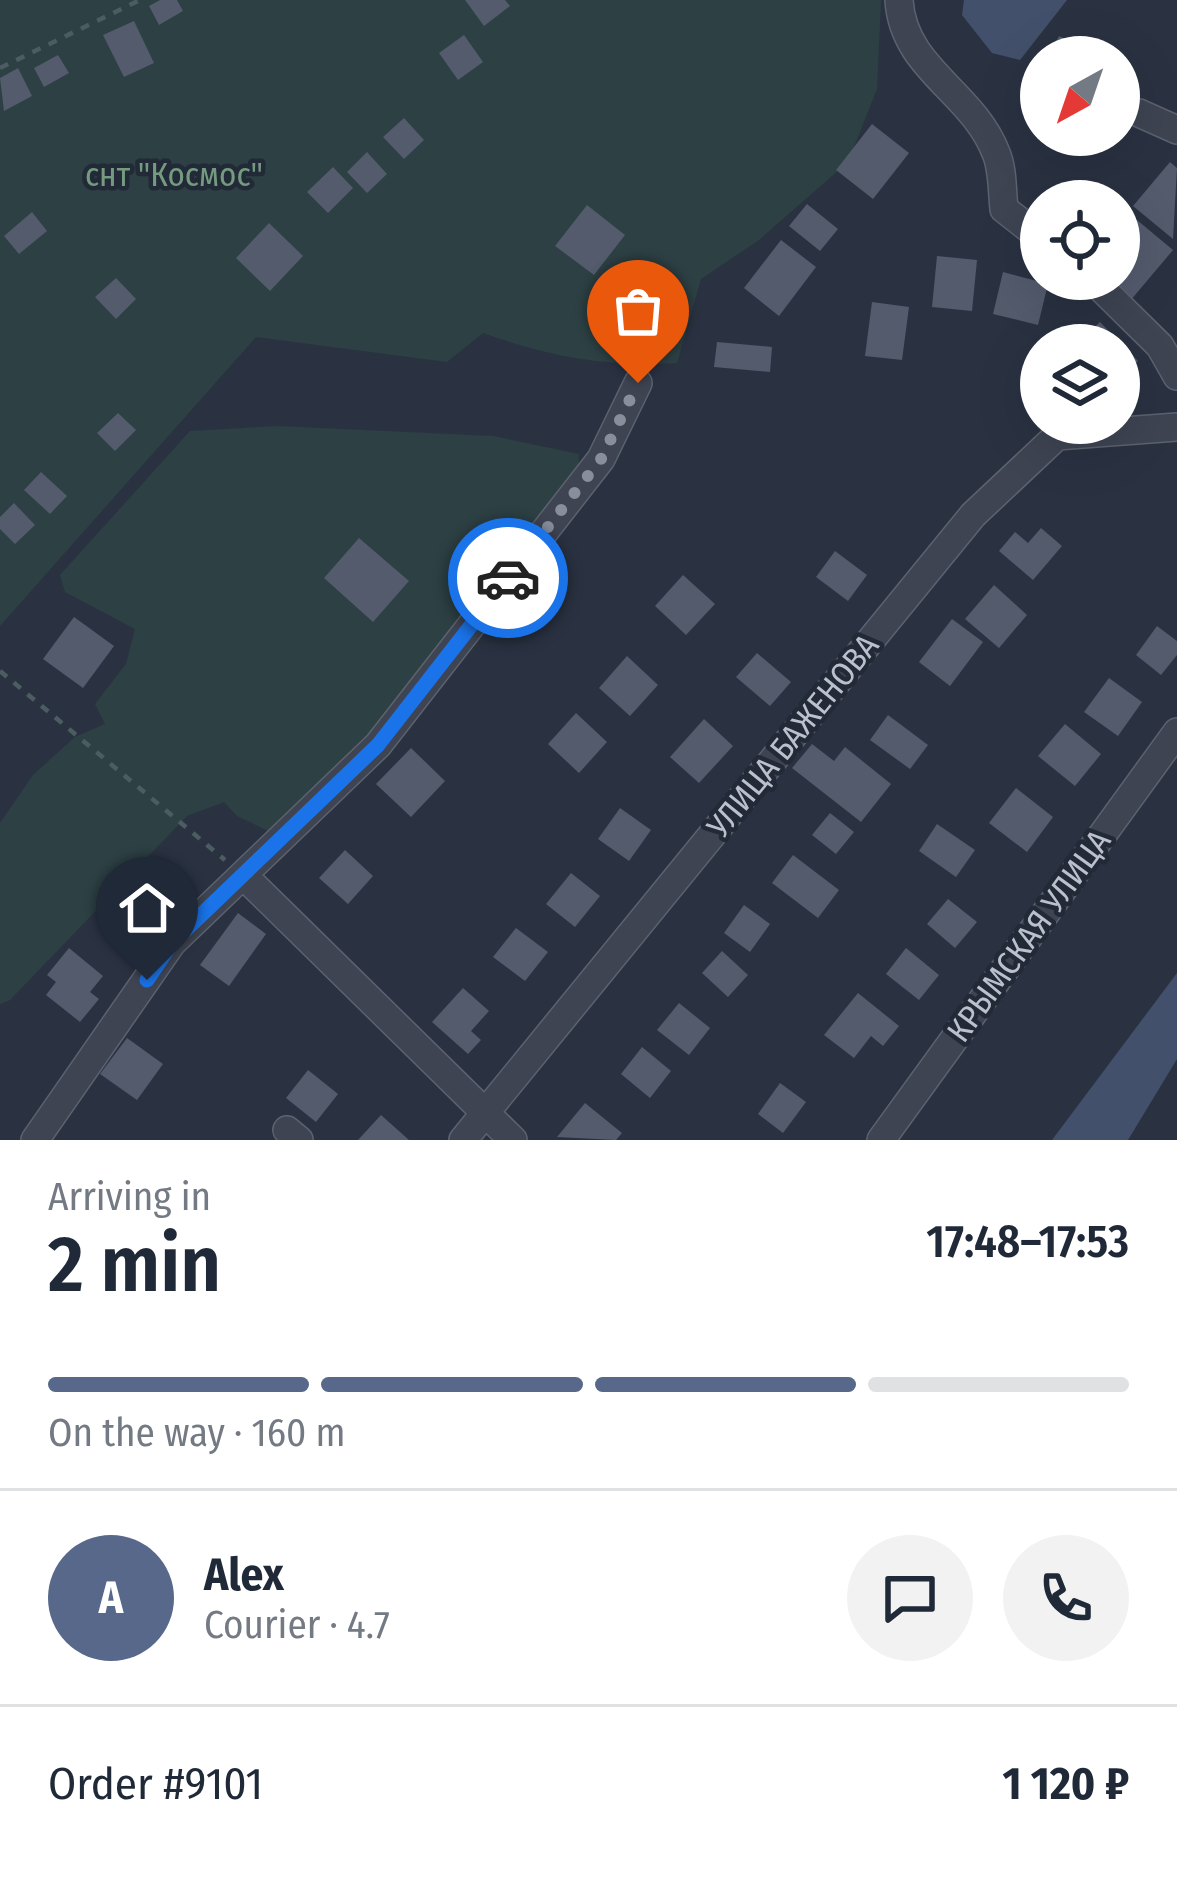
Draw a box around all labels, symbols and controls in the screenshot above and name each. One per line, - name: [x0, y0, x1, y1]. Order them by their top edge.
- north arrow: [1020, 36, 1140, 156]
- map controls: [1020, 36, 1140, 444]
- park label: снт "Космос": [85, 155, 263, 195]
- button: locate: [1020, 180, 1140, 300]
- pin: [587, 260, 689, 383]
- icon: bag: [605, 278, 671, 344]
- button: layers: [1020, 324, 1140, 444]
- courier: [448, 518, 568, 638]
- icon: car: [475, 545, 541, 611]
- street label: УЛИЦА БАЖЕНОВА: [698, 626, 888, 847]
- street label: КРЫМСКАЯ УЛИЦА: [939, 822, 1120, 1050]
- pin: [96, 857, 198, 980]
- icon: home: [114, 875, 180, 941]
- text: Arriving in: [48, 1174, 211, 1220]
- text: 17:48–17:53: [926, 1215, 1129, 1269]
- text: 2 min: [48, 1218, 221, 1312]
- text: On the way · 160 m: [48, 1410, 346, 1456]
- button: chat: [847, 1535, 973, 1661]
- button: phone: [1003, 1535, 1129, 1661]
- text: Alex: [204, 1548, 284, 1602]
- text: A: [99, 1571, 123, 1625]
- text: Courier · 4.7: [204, 1602, 390, 1648]
- text: Order #9101: [48, 1757, 263, 1811]
- text: 1 120 ₽: [1002, 1757, 1129, 1811]

